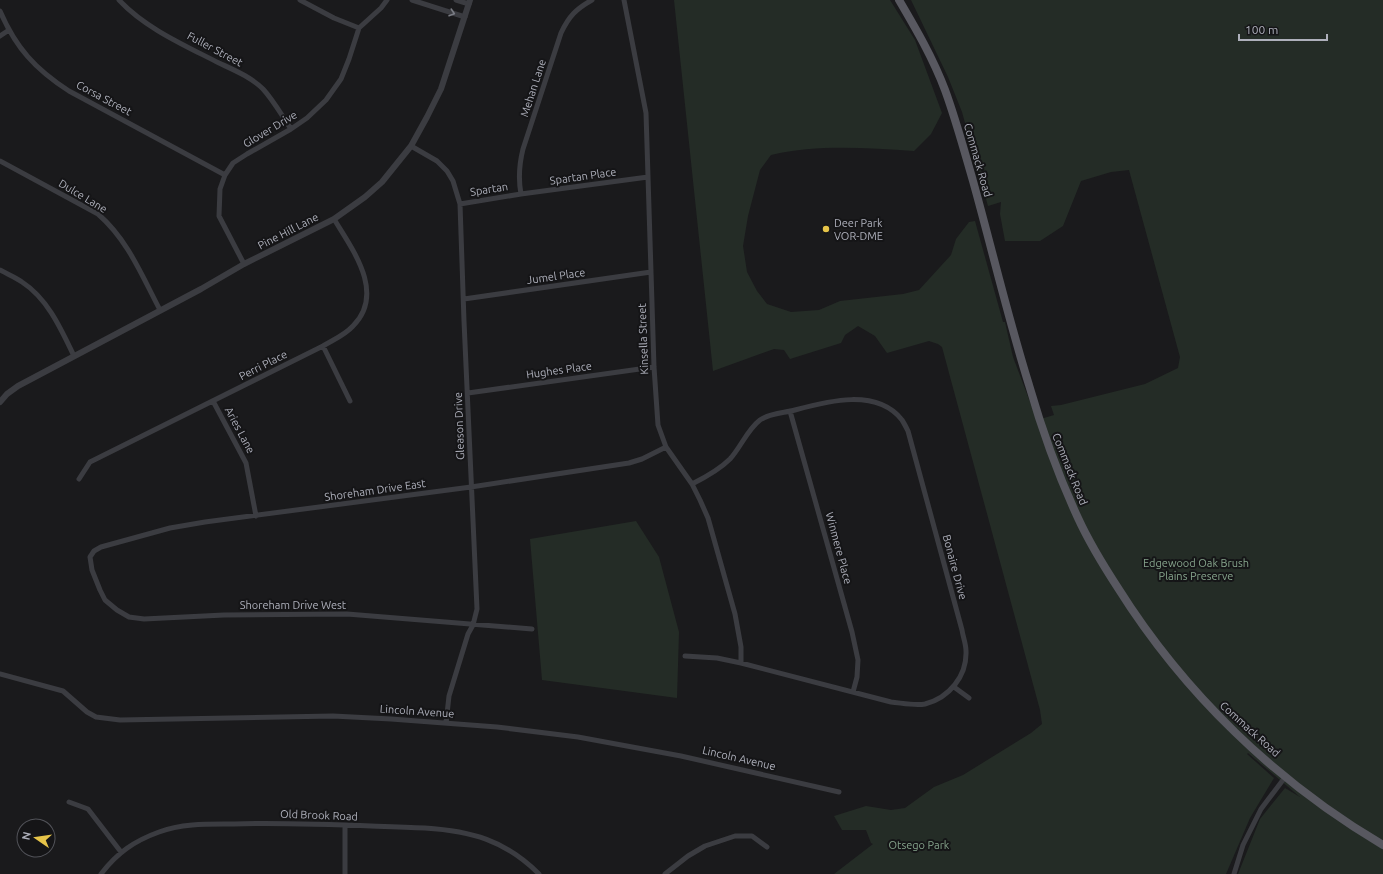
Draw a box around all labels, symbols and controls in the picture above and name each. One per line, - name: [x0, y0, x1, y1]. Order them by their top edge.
- one-way arrow: [448, 8, 455, 17]
- scale bar: [1239, 16, 1327, 42]
- text: 100 m: [1245, 23, 1278, 36]
- street label: Fuller Street: [185, 29, 245, 69]
- street label: Mehan Lane: [518, 58, 548, 118]
- street label: Corsa Street: [74, 78, 134, 118]
- street label: Glover Drive: [241, 108, 299, 150]
- street label: Commack Road: [962, 122, 994, 198]
- street label: Spartan Place: [549, 165, 617, 187]
- street label: Dulce Lane: [57, 177, 109, 215]
- street label: Spartan: [469, 180, 509, 198]
- street label: Pine Hill Lane: [256, 211, 320, 251]
- place label: Deer Park VOR-DME: [834, 217, 883, 242]
- marker: Deer Park VOR-DME: [821, 224, 831, 234]
- street label: Jumel Place: [526, 266, 586, 286]
- street label: Kinsella Street: [636, 302, 650, 375]
- street label: Perri Place: [237, 348, 289, 382]
- street label: Hughes Place: [525, 359, 593, 381]
- street label: Gleason Drive: [452, 392, 466, 460]
- street label: Aries Lane: [223, 405, 257, 455]
- street label: Commack Road: [1050, 431, 1090, 507]
- street label: Shoreham Drive East: [324, 477, 427, 503]
- street label: Winmere Place: [824, 511, 854, 585]
- street label: Bonaire Drive: [941, 533, 969, 601]
- park label: Edgewood Oak Brush Plains Preserve: [1143, 557, 1249, 582]
- street label: Shoreham Drive West: [240, 599, 347, 611]
- street label: Commack Road: [1218, 699, 1282, 759]
- street label: Lincoln Avenue: [379, 702, 455, 720]
- street label: Lincoln Avenue: [701, 744, 777, 772]
- street label: Old Brook Road: [280, 808, 358, 822]
- north arrow: [16, 818, 56, 858]
- text: N: [19, 830, 33, 841]
- park label: Otsego Park: [889, 839, 950, 851]

